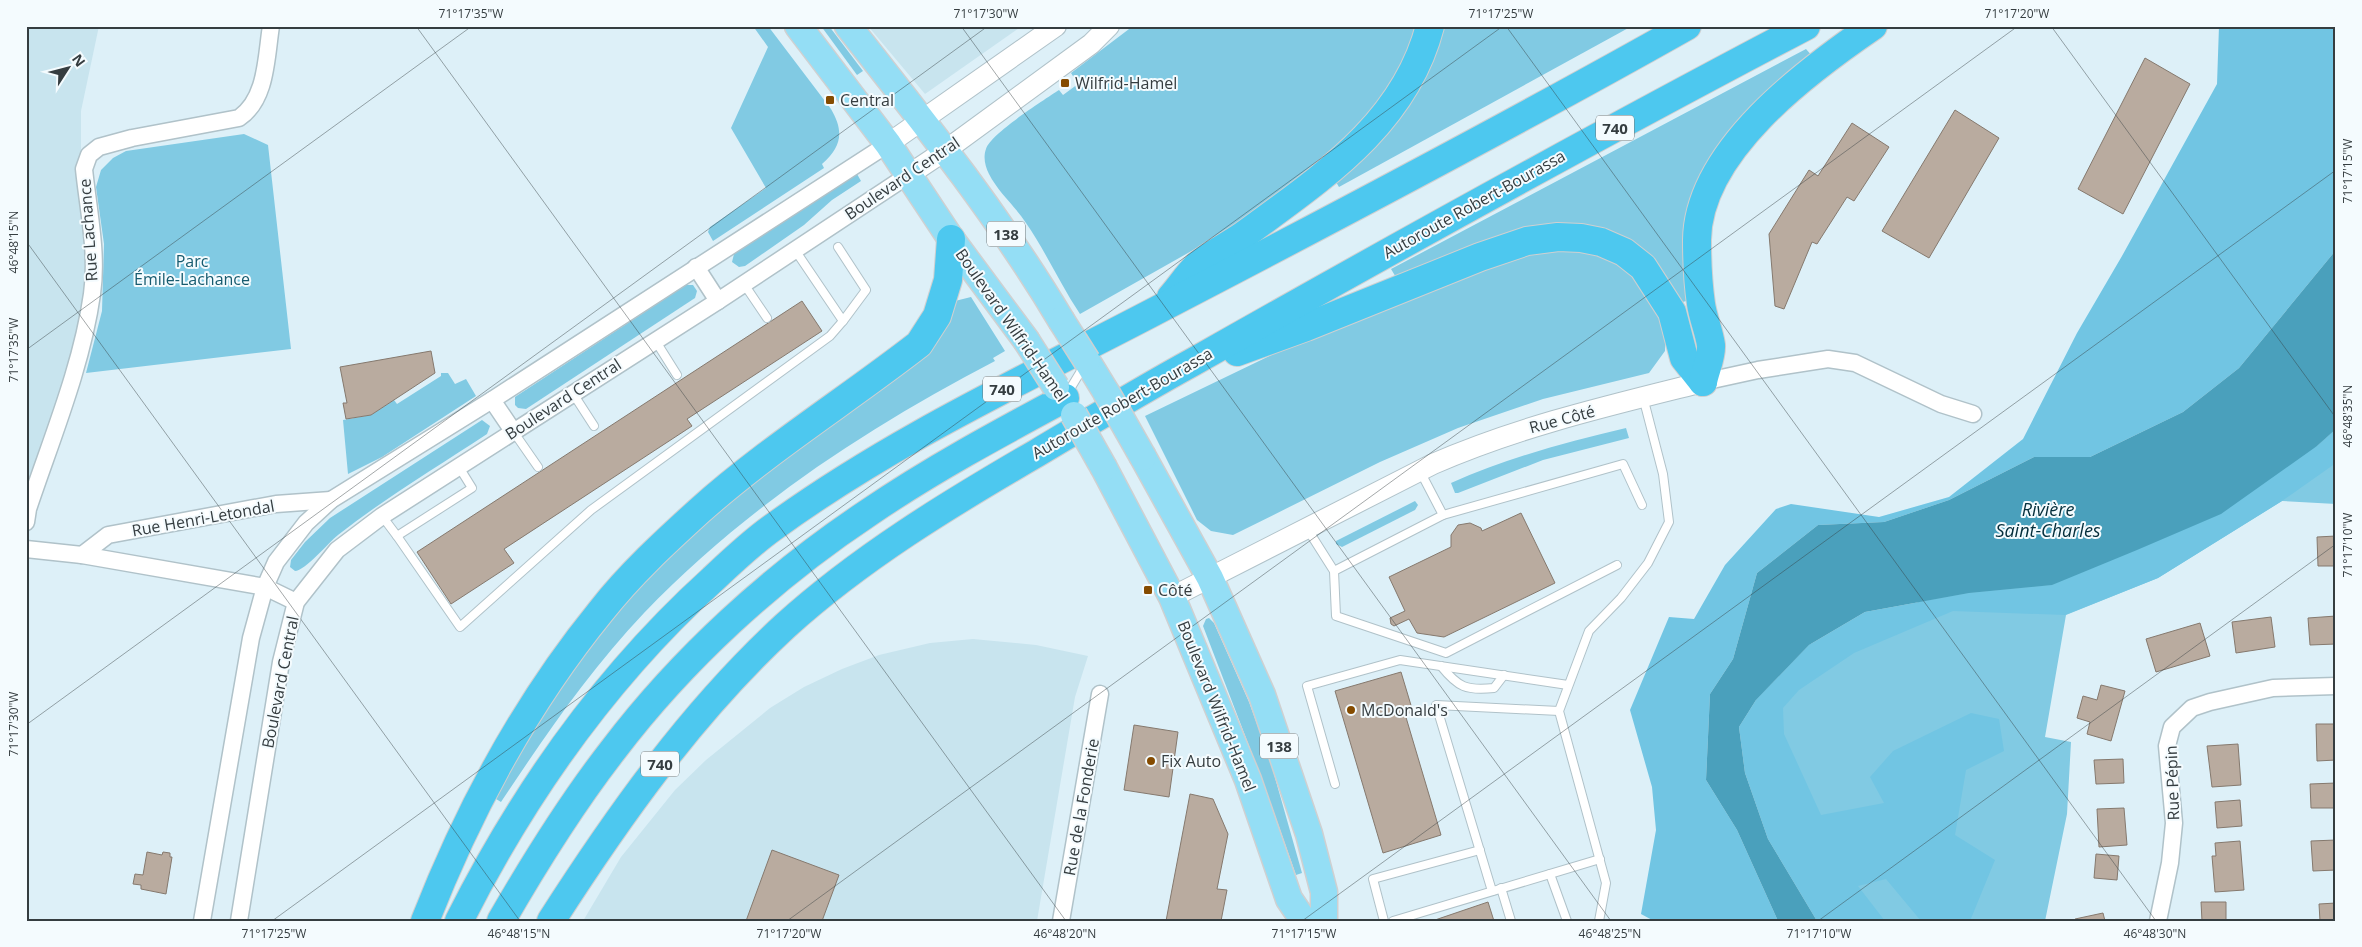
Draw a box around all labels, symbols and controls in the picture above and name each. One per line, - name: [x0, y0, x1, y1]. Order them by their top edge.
- text: 71°17'35"W: [439, 5, 503, 22]
- text: 71°17'30"W: [954, 5, 1018, 22]
- text: 71°17'25"W: [1469, 5, 1533, 22]
- text: 71°17'20"W: [1985, 5, 2049, 22]
- north arrow: [42, 42, 92, 92]
- text: N: [68, 50, 90, 70]
- place label: Wilfrid-Hamel: [1075, 72, 1177, 94]
- marker: Wilfrid-Hamel: [1059, 77, 1071, 89]
- place label: Central: [840, 89, 894, 111]
- marker: Central: [824, 94, 836, 106]
- road number: 740: [1596, 116, 1634, 140]
- street label: Boulevard Central: [840, 131, 964, 225]
- text: 71°17'15"W: [2339, 139, 2356, 203]
- street label: Autoroute Robert-Bourassa: [1379, 145, 1569, 263]
- street label: Rue Lachance: [73, 178, 103, 282]
- text: 46°48'15"N: [5, 211, 22, 273]
- road number: 138: [987, 222, 1025, 246]
- street label: Boulevard Wilfrid-Hamel: [951, 244, 1073, 406]
- park label: Parc Émile-Lachance: [134, 250, 250, 290]
- text: 71°17'35"W: [5, 318, 22, 382]
- street label: Autoroute Robert-Bourassa: [1028, 342, 1216, 464]
- street label: Boulevard Central: [501, 353, 625, 445]
- road number: 740: [983, 376, 1021, 402]
- text: 46°48'35"N: [2339, 385, 2356, 447]
- street label: Rue Côté: [1527, 400, 1597, 438]
- street label: Rue Henri-Letondal: [130, 495, 276, 541]
- water label: Rivière Saint-Charles: [1995, 497, 2101, 542]
- text: 71°17'10"W: [2339, 513, 2356, 577]
- place label: Côté: [1158, 579, 1192, 601]
- marker: Côté: [1142, 584, 1154, 596]
- street label: Boulevard Central: [256, 614, 304, 750]
- street label: Boulevard Wilfrid-Hamel: [1173, 617, 1261, 795]
- text: 71°17'30"W: [5, 692, 22, 756]
- place label: McDonald's: [1361, 699, 1448, 721]
- marker: McDonald's: [1345, 704, 1357, 716]
- road number: 138: [1260, 734, 1298, 758]
- street label: Rue de la Fonderie: [1058, 737, 1104, 877]
- street label: Rue Pépin: [2160, 745, 2184, 821]
- place label: Fix Auto: [1161, 750, 1221, 772]
- road number: 740: [641, 752, 679, 776]
- marker: Fix Auto: [1145, 755, 1157, 767]
- text: 71°17'25"W: [242, 925, 306, 942]
- text: 46°48'15"N: [488, 925, 550, 942]
- text: 71°17'20"W: [757, 925, 821, 942]
- text: 46°48'20"N: [1034, 925, 1096, 942]
- text: 71°17'15"W: [1272, 925, 1336, 942]
- text: 46°48'25"N: [1579, 925, 1641, 942]
- text: 71°17'10"W: [1787, 925, 1851, 942]
- text: 46°48'30"N: [2124, 925, 2186, 942]

